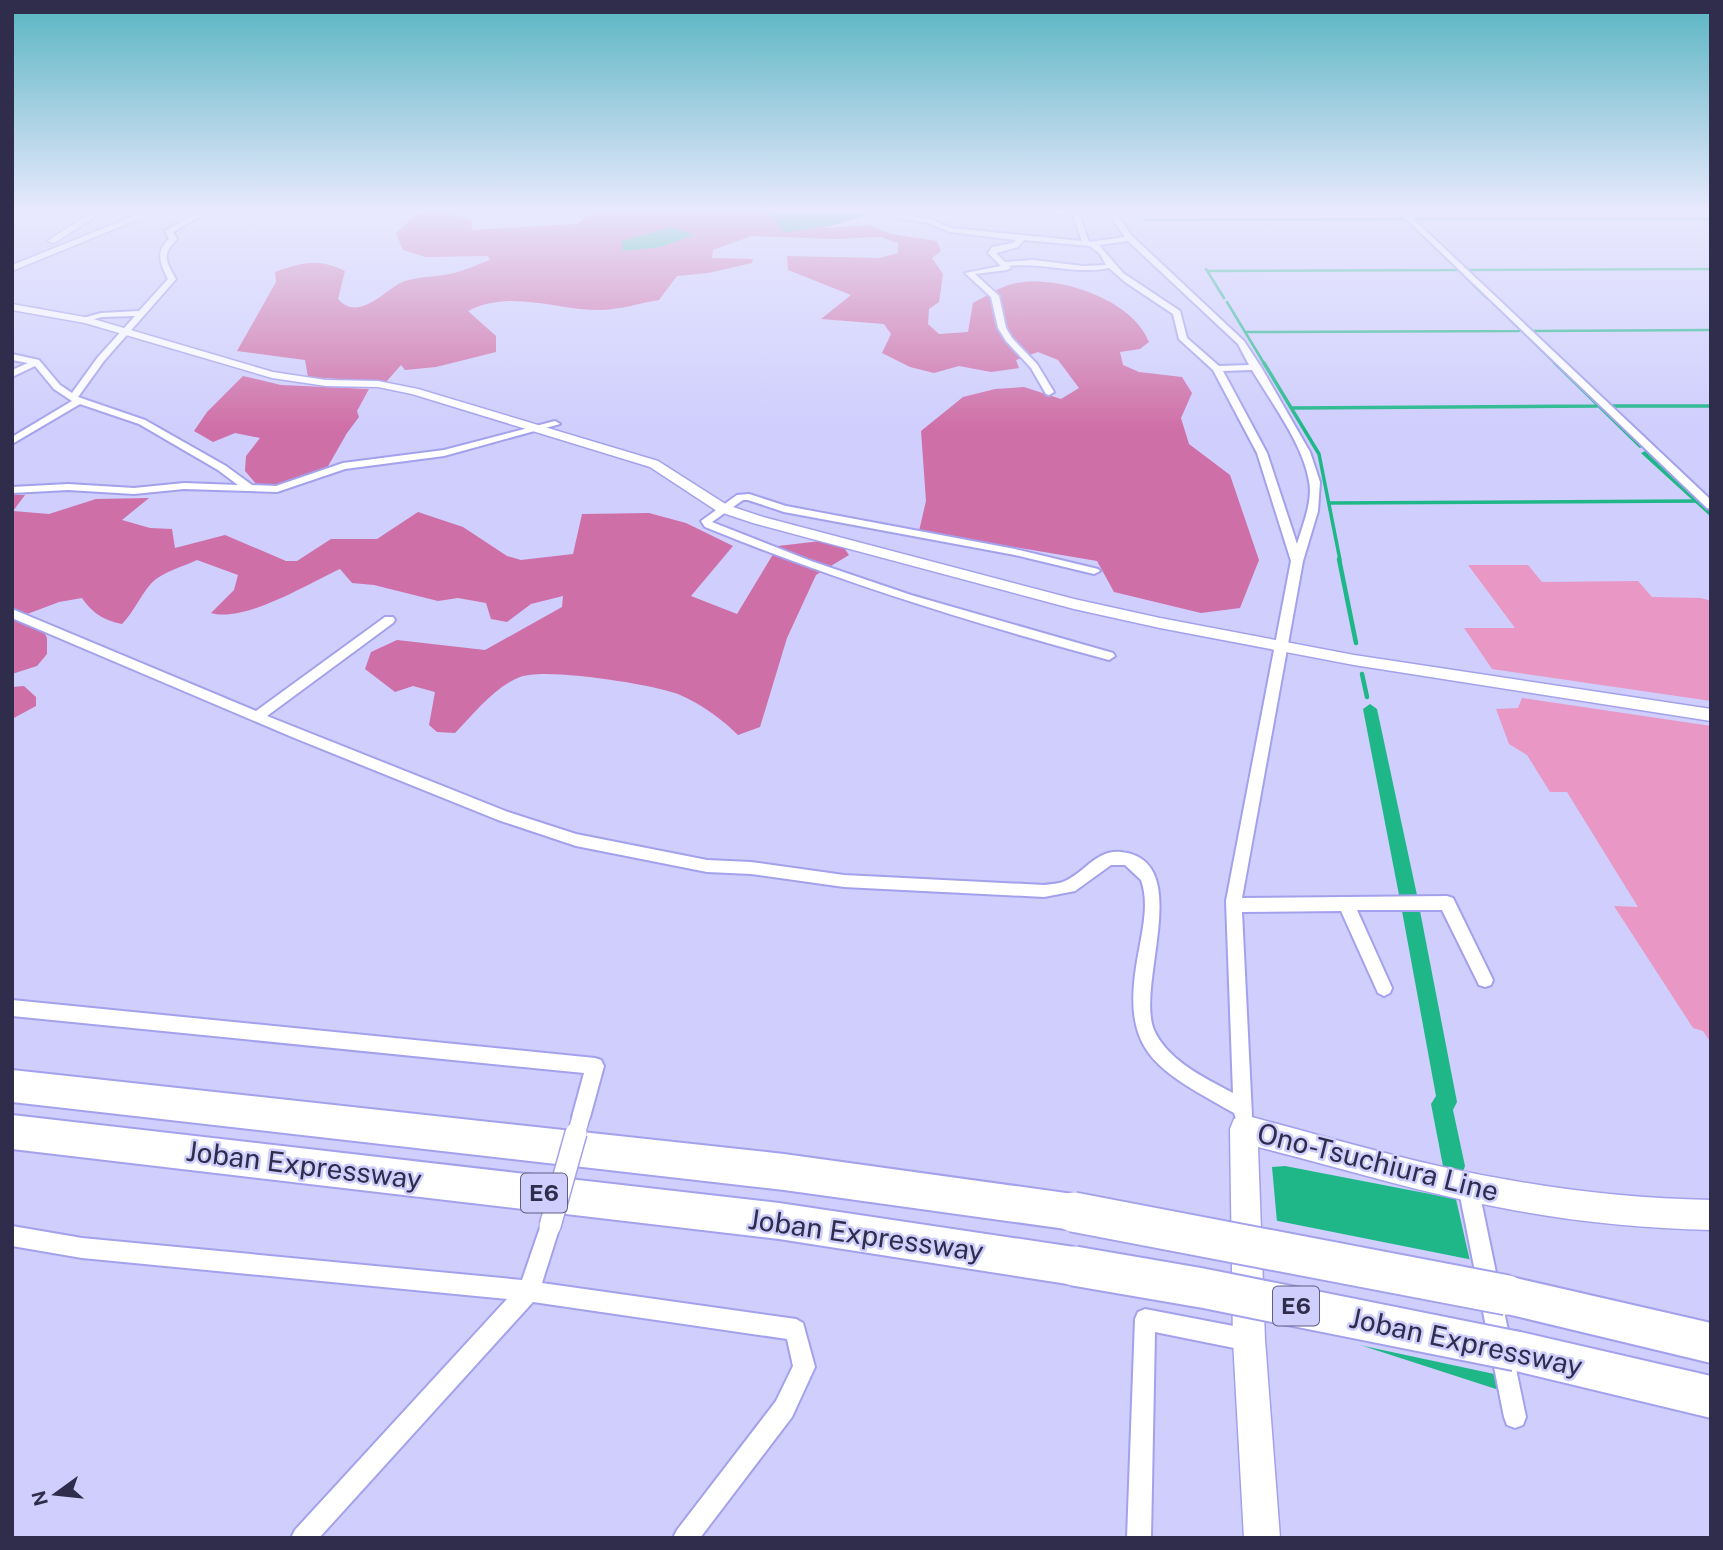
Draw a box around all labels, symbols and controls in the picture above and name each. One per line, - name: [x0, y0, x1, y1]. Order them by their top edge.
- street label: Ono-Tsuchiura Line: [1254, 1116, 1502, 1207]
- street label: Joban Expressway: [184, 1134, 424, 1195]
- road number: E6: [521, 1174, 567, 1212]
- street label: Joban Expressway: [746, 1202, 986, 1267]
- road number: E6: [1273, 1287, 1319, 1326]
- street label: Joban Expressway: [1347, 1301, 1586, 1382]
- north arrow: [21, 1459, 91, 1529]
- text: N: [27, 1488, 52, 1508]

